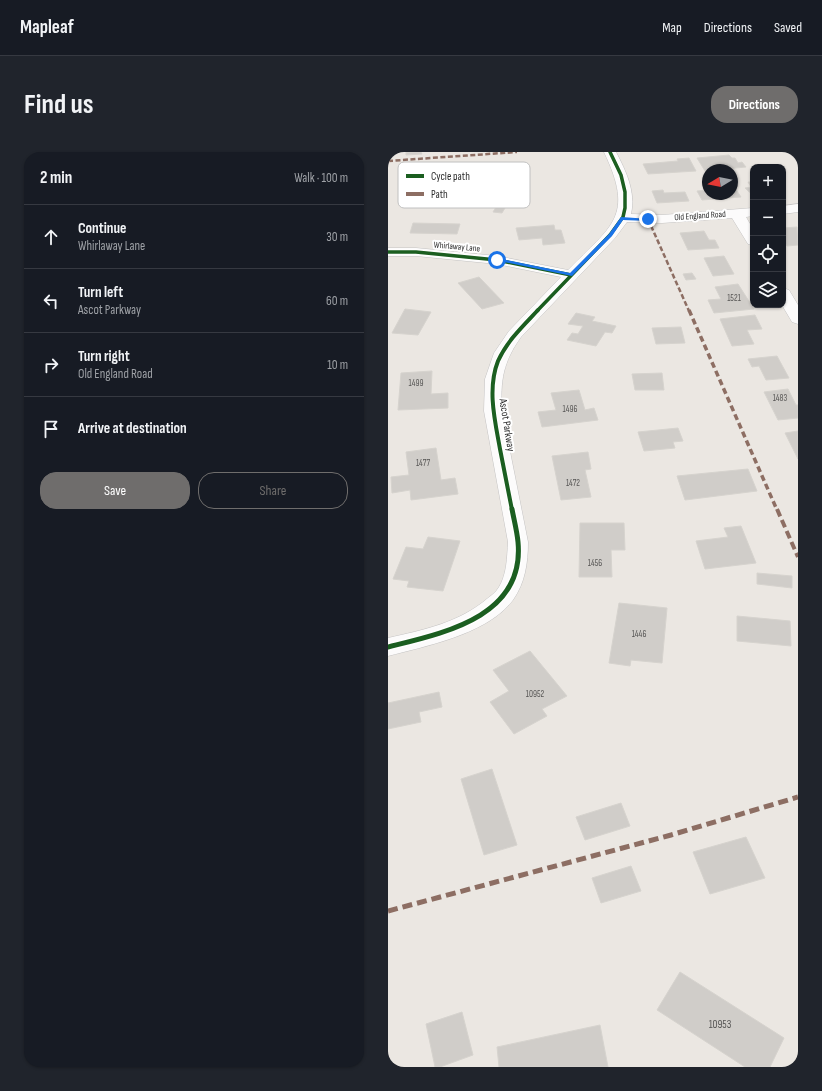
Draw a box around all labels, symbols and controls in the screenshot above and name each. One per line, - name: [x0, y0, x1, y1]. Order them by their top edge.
- text: Mapleaf: [20, 16, 74, 39]
- text: Map: [662, 19, 682, 36]
- text: Directions: [704, 19, 752, 36]
- text: Saved: [774, 19, 802, 36]
- button: Directions: [711, 86, 798, 123]
- text: Find us: [24, 88, 93, 121]
- legend: [398, 162, 530, 208]
- north arrow: [702, 164, 738, 200]
- map controls: [750, 164, 786, 308]
- button: +: [750, 164, 786, 200]
- text: 2 min: [40, 168, 72, 188]
- text: Walk · 100 m: [294, 170, 348, 186]
- text: Cycle path: [431, 170, 470, 183]
- text: Path: [431, 188, 448, 201]
- button: −: [750, 200, 786, 236]
- street label: Old England Road: [674, 209, 726, 223]
- route end: [639, 210, 657, 228]
- text: Continue: [78, 219, 127, 238]
- icon: ahead: [40, 226, 62, 248]
- text: 30 m: [326, 229, 348, 245]
- button: locate: [750, 236, 786, 272]
- text: Whirlaway Lane: [78, 238, 145, 254]
- street label: Whirlaway Lane: [433, 239, 481, 255]
- route start: [488, 251, 506, 269]
- button: layers: [750, 272, 786, 308]
- text: Turn left: [78, 283, 123, 302]
- icon: left: [40, 290, 62, 312]
- text: 60 m: [326, 293, 348, 309]
- house number: 1521: [727, 293, 742, 304]
- text: Ascot Parkway: [78, 302, 141, 318]
- text: Turn right: [78, 347, 130, 366]
- icon: right: [40, 354, 62, 376]
- text: 10 m: [327, 357, 348, 373]
- text: Old England Road: [78, 366, 153, 382]
- house number: 1499: [409, 378, 423, 389]
- house number: 1483: [773, 393, 788, 404]
- street label: Ascot Parkway: [496, 397, 518, 453]
- house number: 1496: [563, 404, 577, 415]
- icon: arrive: [40, 418, 62, 440]
- text: Arrive at destination: [78, 419, 187, 438]
- house number: 1477: [416, 458, 430, 469]
- button: Save: [40, 472, 190, 509]
- button: Share: [198, 472, 348, 509]
- house number: 1472: [566, 478, 580, 489]
- house number: 1456: [588, 558, 602, 569]
- house number: 1446: [632, 629, 646, 640]
- house number: 10952: [526, 689, 545, 700]
- house number: 10953: [709, 1018, 732, 1031]

